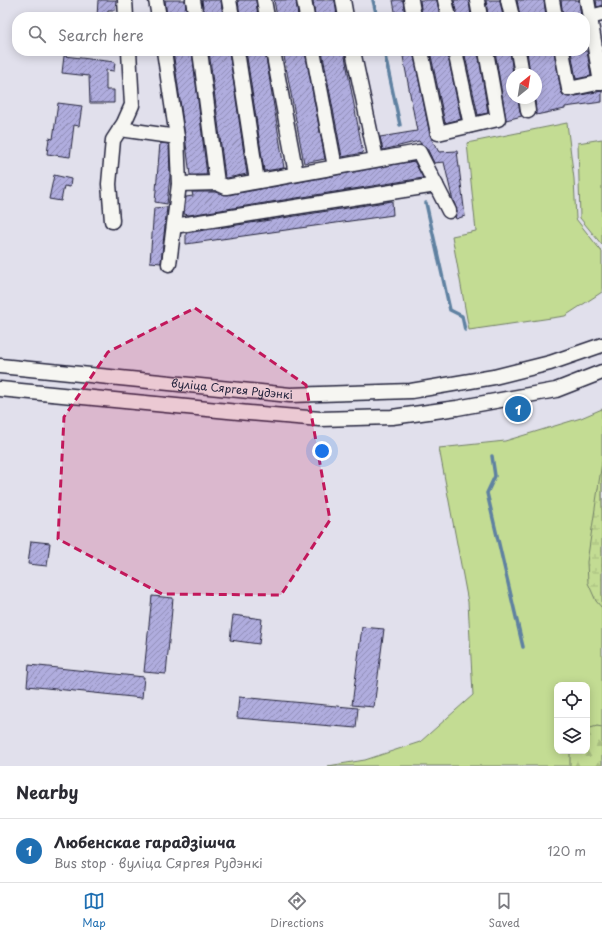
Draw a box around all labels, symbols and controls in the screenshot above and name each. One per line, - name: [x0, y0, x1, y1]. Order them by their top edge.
- search box: [12, 12, 590, 56]
- icon: search: [26, 23, 48, 45]
- text: Search here: [58, 23, 144, 46]
- north arrow: [506, 68, 542, 104]
- street label: вуліца Сяргея Рудэнкі: [170, 374, 293, 403]
- pin: 1: [505, 394, 531, 424]
- your location: [312, 441, 332, 461]
- map controls: [554, 682, 590, 754]
- button: locate: [554, 682, 590, 718]
- button: layers: [554, 718, 590, 754]
- text: Nearby: [16, 779, 78, 805]
- text: Любенскае гарадзішча: [54, 830, 236, 853]
- text: 1: [26, 841, 32, 860]
- text: 120 m: [547, 841, 586, 860]
- text: Bus stop · вуліца Сяргея Рудэнкі: [54, 853, 263, 872]
- tab: Map: [82, 890, 106, 931]
- tab: Directions: [270, 890, 324, 931]
- tab: Saved: [488, 890, 520, 931]

